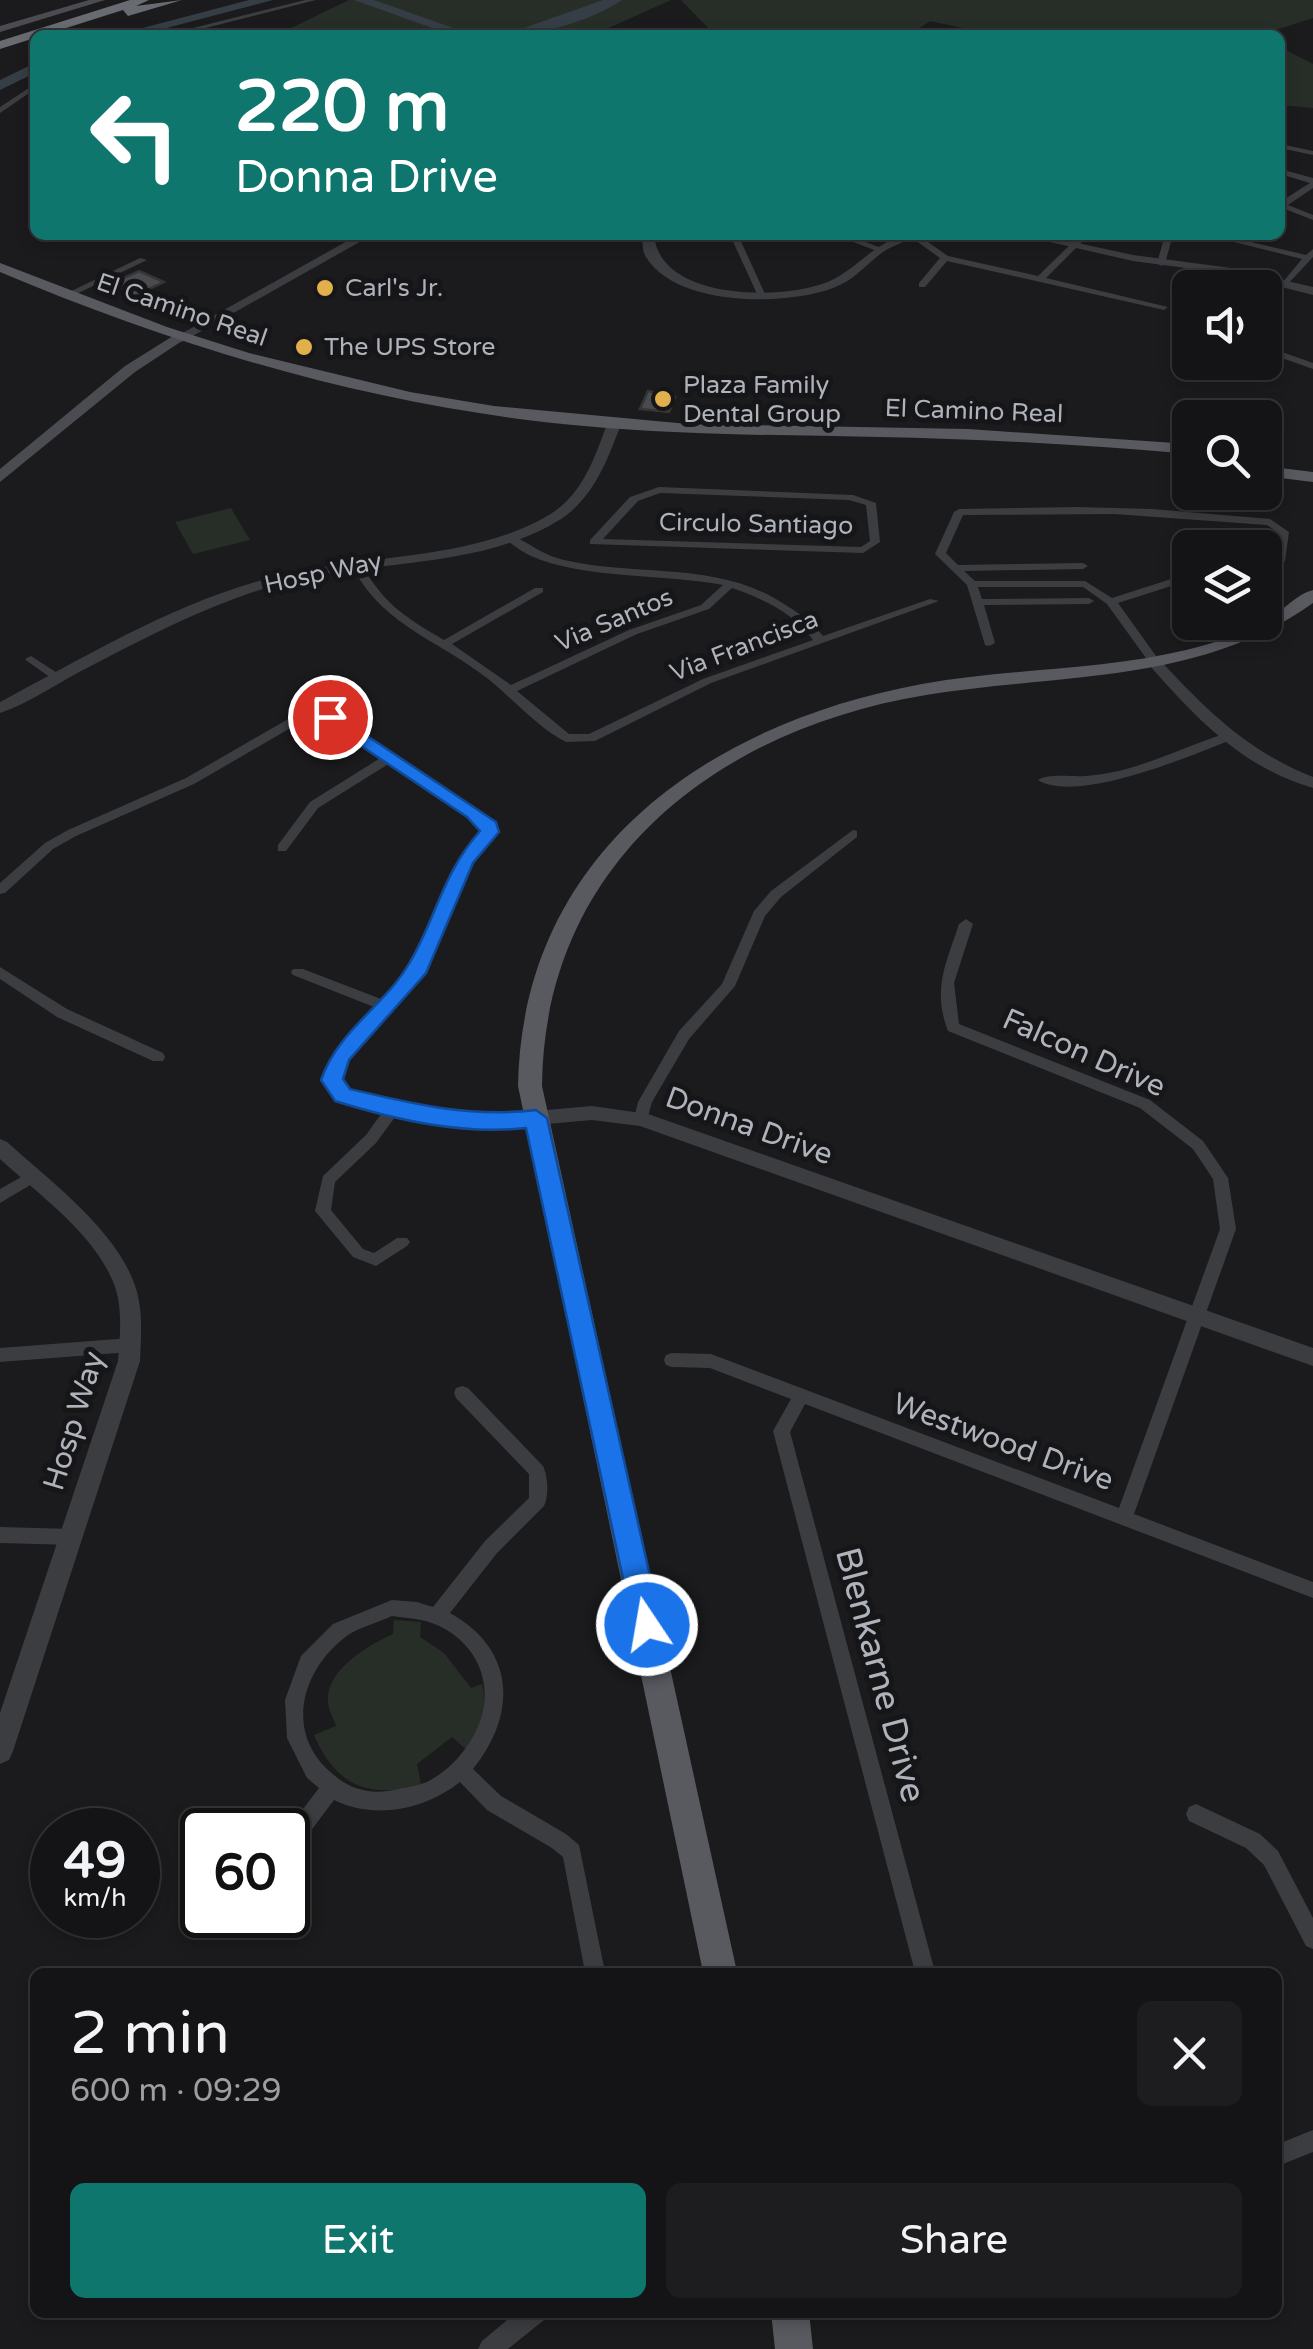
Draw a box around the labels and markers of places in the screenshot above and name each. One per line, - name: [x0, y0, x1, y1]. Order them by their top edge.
- place label: Carl's Jr.: [345, 273, 443, 303]
- marker: Carl's Jr.: [314, 277, 336, 299]
- place label: The UPS Store: [324, 332, 495, 362]
- marker: The UPS Store: [293, 336, 315, 358]
- place label: Plaza Family Dental Group: [683, 370, 841, 429]
- marker: Plaza Family Dental Group: [652, 388, 674, 410]
- pin: [288, 675, 373, 760]

